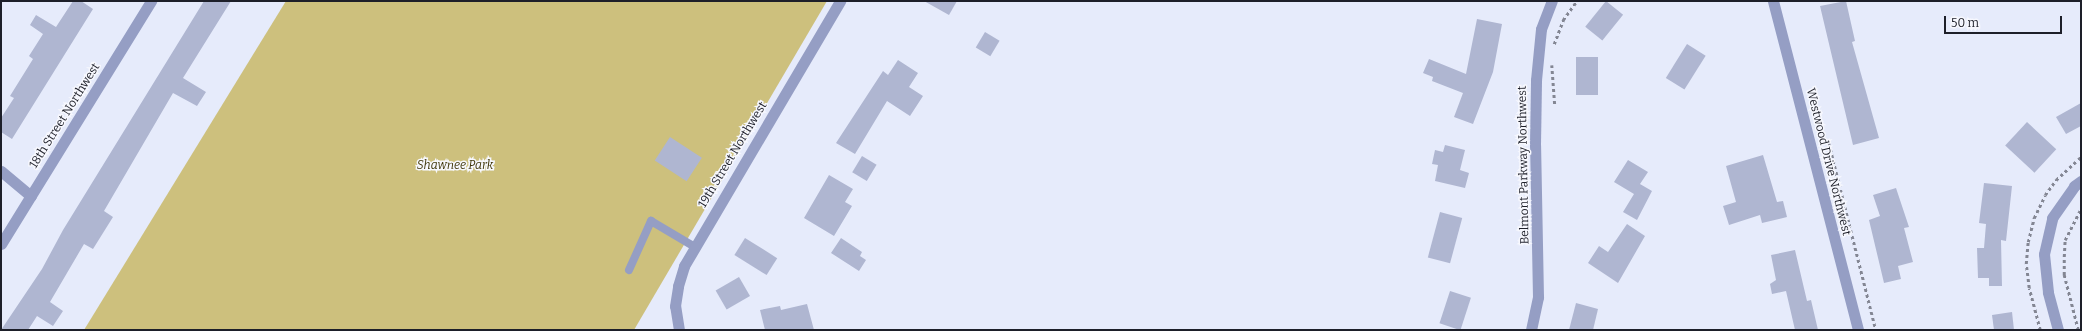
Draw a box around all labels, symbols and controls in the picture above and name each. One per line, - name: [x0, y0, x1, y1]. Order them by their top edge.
- scale bar: [1946, 8, 2064, 34]
- text: 50 m: [1951, 16, 1979, 30]
- street label: 18th Street Northwest: [27, 61, 103, 171]
- street label: Belmont Parkway Northwest: [1515, 86, 1533, 244]
- street label: Westwood Drive Northwest: [1803, 87, 1853, 237]
- street label: 19th Street Northwest: [696, 99, 770, 211]
- park label: Shawnee Park: [417, 159, 493, 173]

